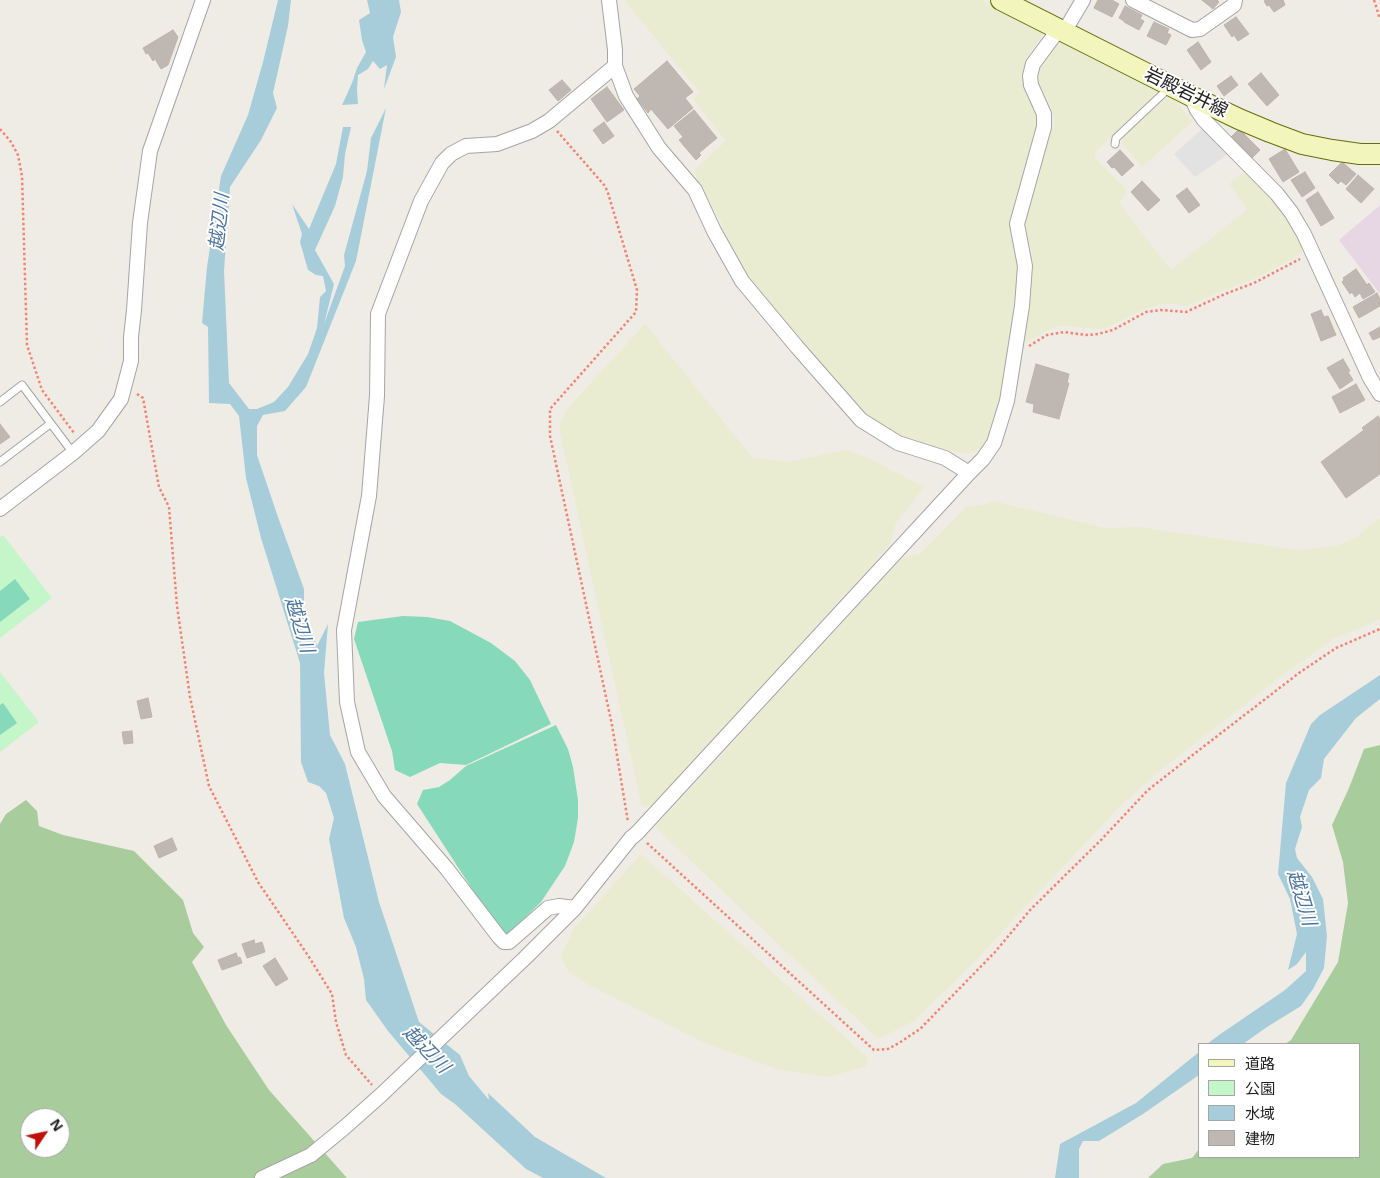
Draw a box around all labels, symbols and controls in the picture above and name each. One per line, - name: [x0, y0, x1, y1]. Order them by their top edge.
- street label: 岩殿岩井線: [1141, 64, 1231, 122]
- water label: 越辺川: [206, 192, 234, 252]
- water label: 越辺川: [280, 594, 318, 656]
- water label: 越辺川: [1282, 867, 1320, 929]
- water label: 越辺川: [398, 1022, 454, 1078]
- legend: [1198, 1043, 1360, 1158]
- text: 道路: [1245, 1053, 1275, 1073]
- text: 公園: [1245, 1078, 1275, 1098]
- text: 水域: [1245, 1103, 1275, 1123]
- north arrow: [20, 1108, 70, 1158]
- text: N: [46, 1115, 68, 1135]
- text: 建物: [1245, 1128, 1275, 1148]

